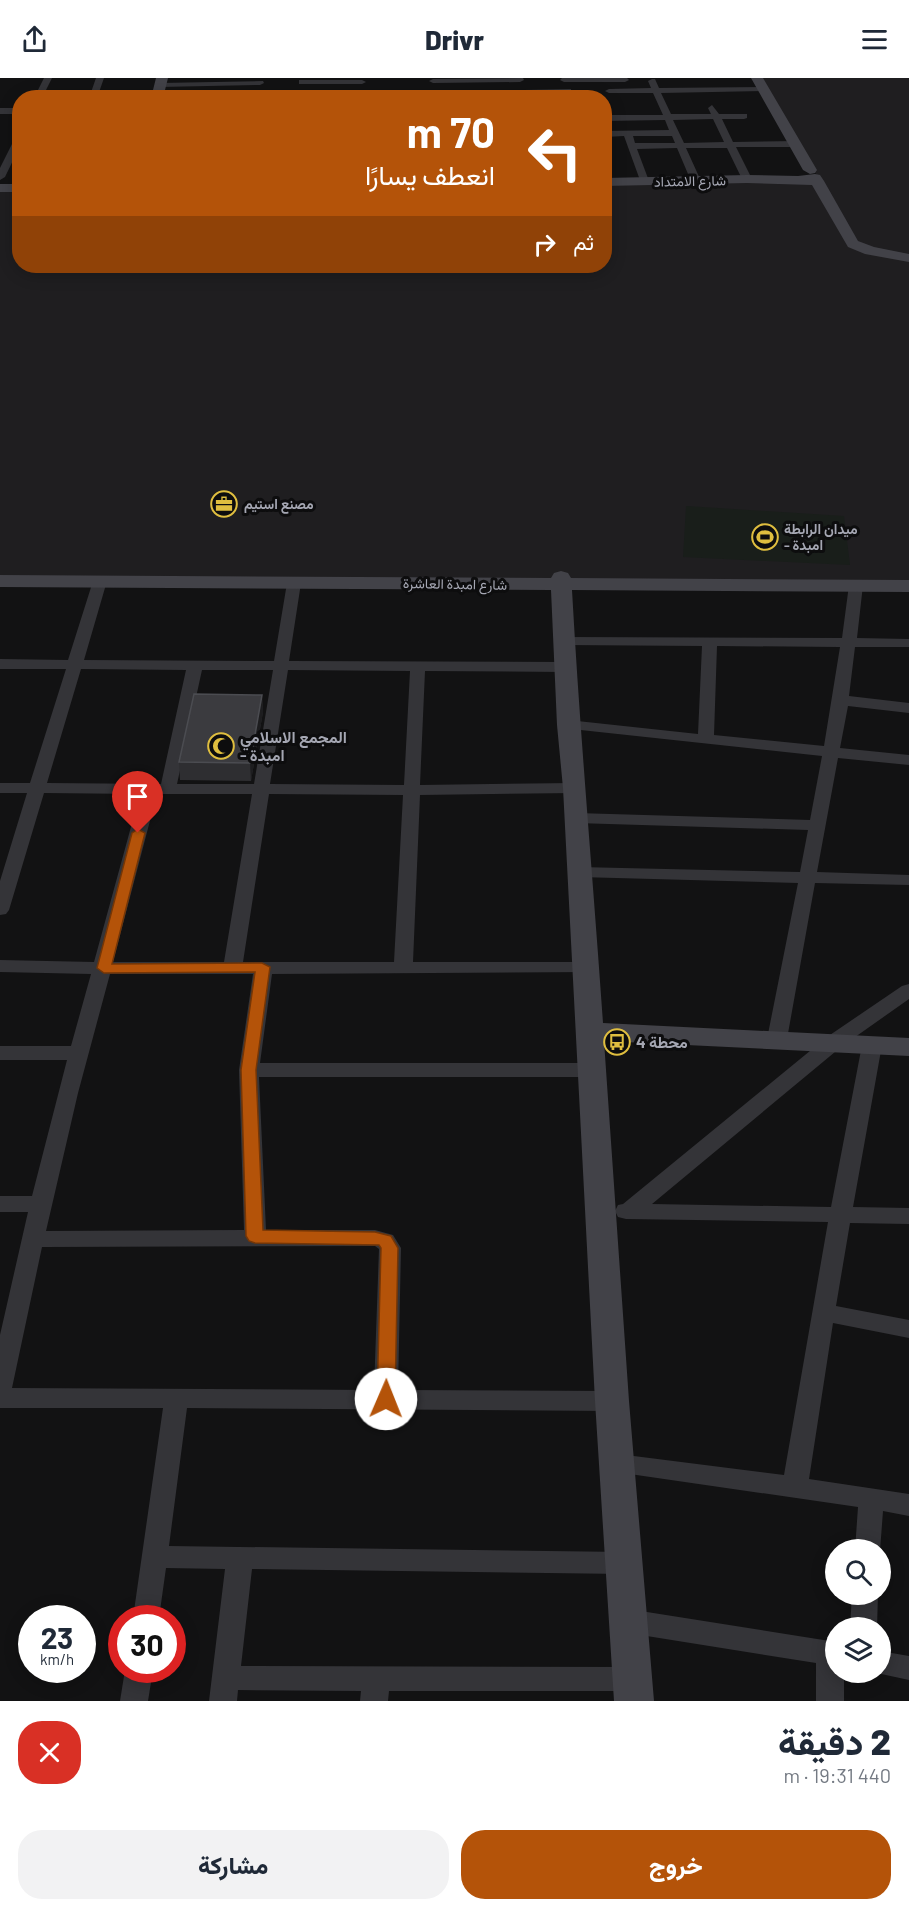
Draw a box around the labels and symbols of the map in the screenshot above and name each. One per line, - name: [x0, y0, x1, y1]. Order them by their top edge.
- street label: شارع الامتداد: [654, 171, 726, 193]
- office icon: مصنع استيم: [209, 489, 239, 519]
- place label: مصنع استيم: [244, 495, 314, 514]
- place label: ميدان الرابطة - امبدة: [784, 520, 858, 554]
- sports icon: ميدان الرابطة - امبدة: [750, 522, 780, 552]
- street label: شارع امبدة العاشرة: [403, 574, 507, 596]
- place label: المجمع الاسلامي - امبدة: [240, 727, 347, 765]
- mosque icon: المجمع الاسلامي - امبدة: [206, 731, 236, 761]
- pin: [112, 771, 163, 833]
- bus stop icon: محطة 4: [602, 1027, 632, 1057]
- place label: محطة 4: [636, 1032, 688, 1051]
- position arrow: [354, 1367, 418, 1431]
- speed limit sign: 30: [108, 1605, 186, 1683]

